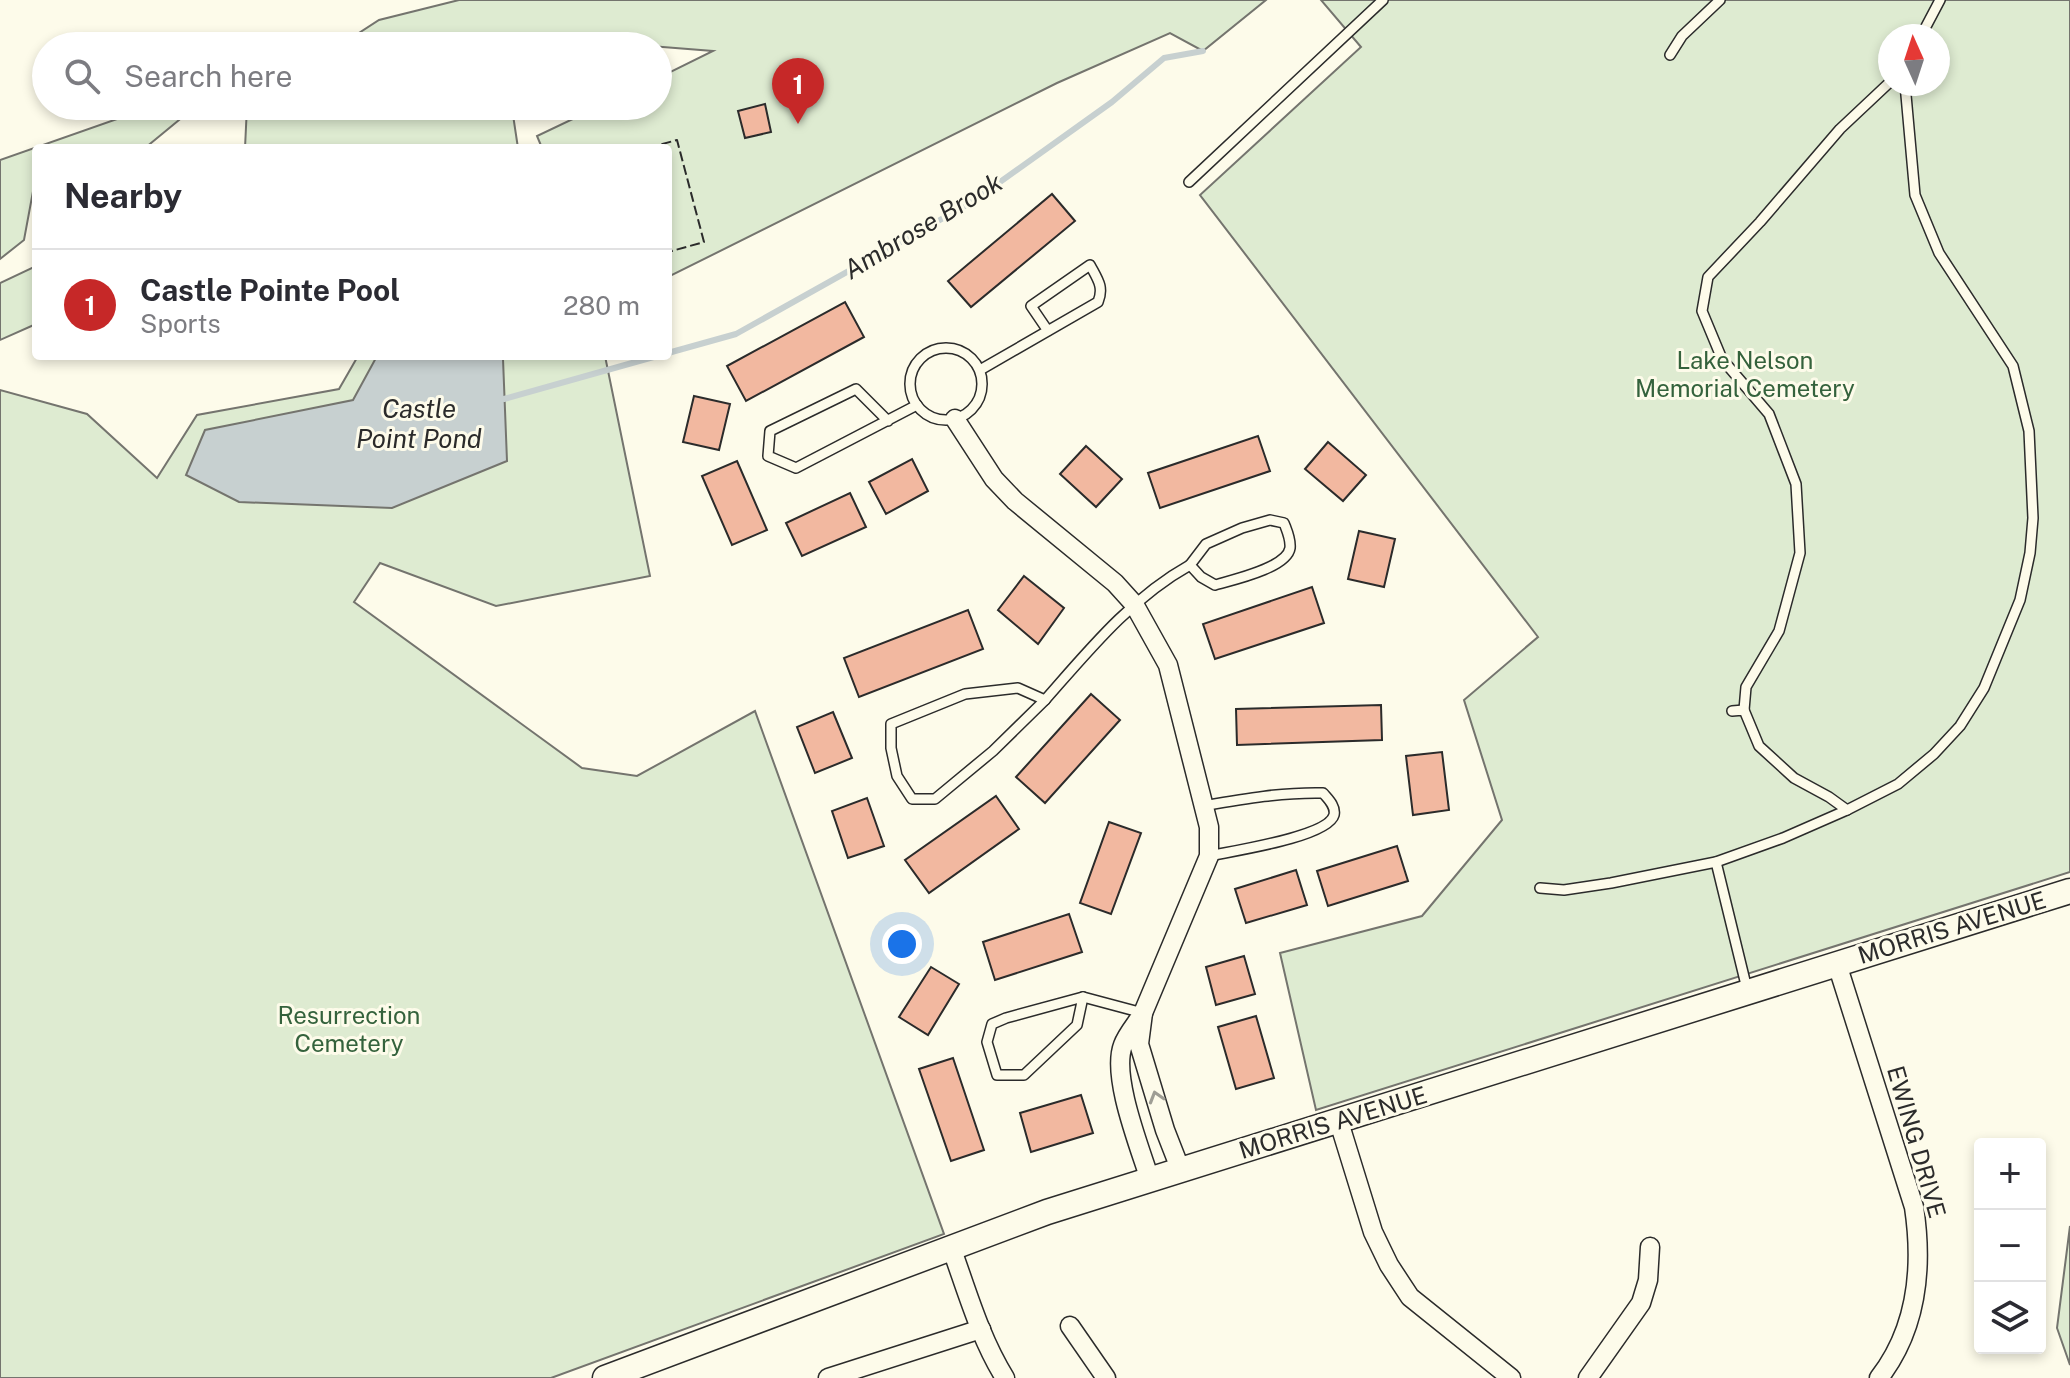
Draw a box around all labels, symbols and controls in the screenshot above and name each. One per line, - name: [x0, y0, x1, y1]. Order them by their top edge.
- north arrow: [1878, 24, 1950, 96]
- search box: [32, 32, 672, 120]
- icon: search: [60, 54, 104, 98]
- text: Search here: [124, 58, 292, 94]
- pin: 1: [772, 58, 824, 124]
- water label: Ambrose Brook: [838, 166, 1008, 285]
- text: Nearby: [64, 176, 182, 216]
- text: Castle Pointe Pool: [140, 272, 400, 308]
- text: 1: [84, 290, 96, 321]
- text: 280 m: [563, 290, 640, 321]
- text: Sports: [140, 308, 221, 339]
- park label: Lake Nelson Memorial Cemetery: [1635, 346, 1855, 402]
- water label: Castle Point Pond: [356, 393, 482, 454]
- street label: MORRIS AVENUE: [1854, 885, 2049, 969]
- your location: [882, 924, 922, 964]
- park label: Resurrection Cemetery: [278, 1001, 420, 1057]
- street label: EWING DRIVE: [1882, 1062, 1952, 1221]
- street label: MORRIS AVENUE: [1235, 1080, 1430, 1164]
- one-way arrow: [1149, 1091, 1165, 1105]
- map controls: [1974, 1138, 2046, 1354]
- button: +: [1974, 1138, 2046, 1210]
- button: −: [1974, 1210, 2046, 1282]
- button: layers: [1974, 1282, 2046, 1354]

